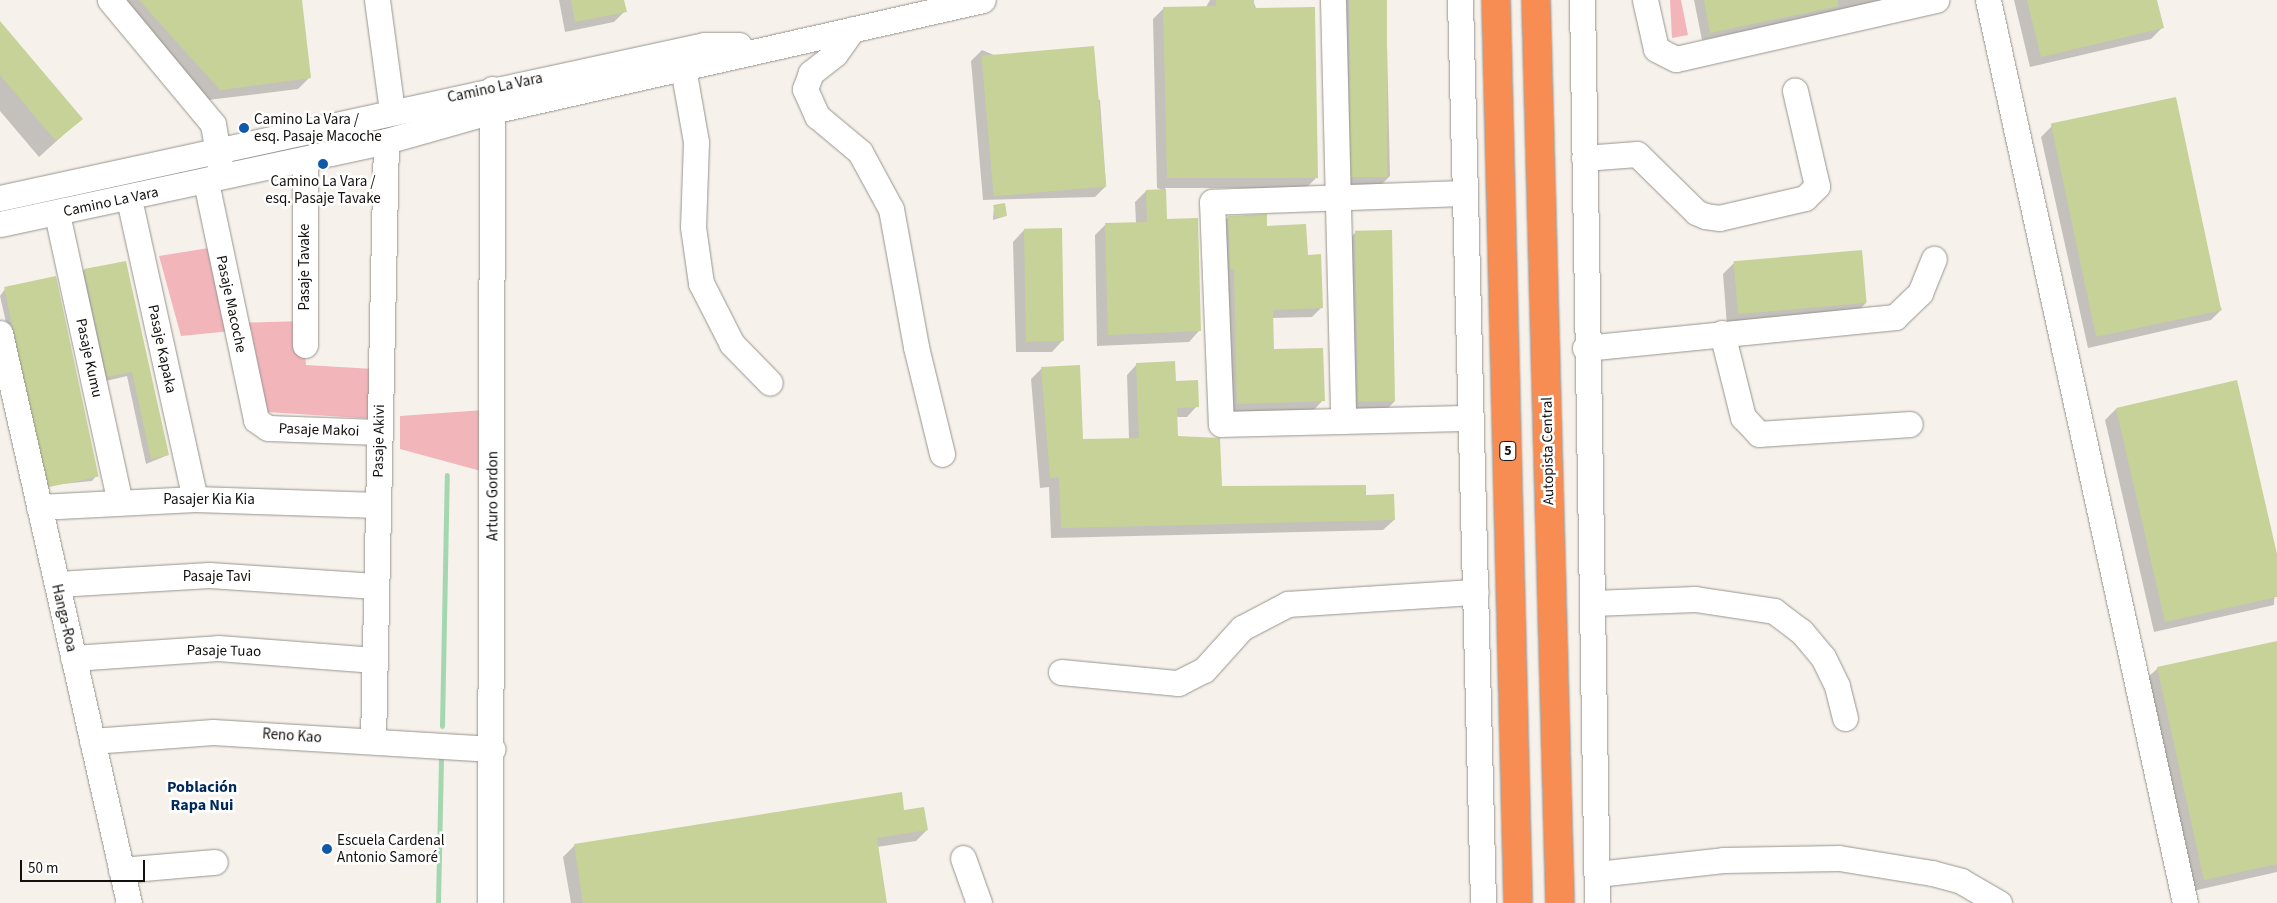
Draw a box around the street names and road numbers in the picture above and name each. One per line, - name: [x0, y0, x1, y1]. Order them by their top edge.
- street label: Camino La Vara: [446, 69, 544, 107]
- street label: Camino La Vara: [62, 183, 160, 221]
- street label: Pasaje Tavake: [296, 224, 314, 310]
- street label: Pasaje Macoche: [212, 254, 250, 354]
- street label: Pasaje Kapaka: [144, 303, 180, 395]
- street label: Pasaje Kumu: [72, 317, 106, 399]
- street label: Autopista Central: [1538, 397, 1558, 505]
- street label: Pasaje Akivi: [369, 404, 389, 478]
- street label: Pasaje Makoi: [278, 420, 360, 440]
- road number: 5: [1499, 440, 1517, 462]
- street label: Arturo Gordon: [484, 451, 502, 541]
- street label: Pasajer Kia Kia: [163, 491, 255, 509]
- street label: Pasaje Tavi: [183, 568, 251, 586]
- street label: Hanga-Roa: [47, 582, 81, 654]
- street label: Pasaje Tuao: [187, 641, 261, 661]
- street label: Reno Kao: [262, 725, 322, 747]

